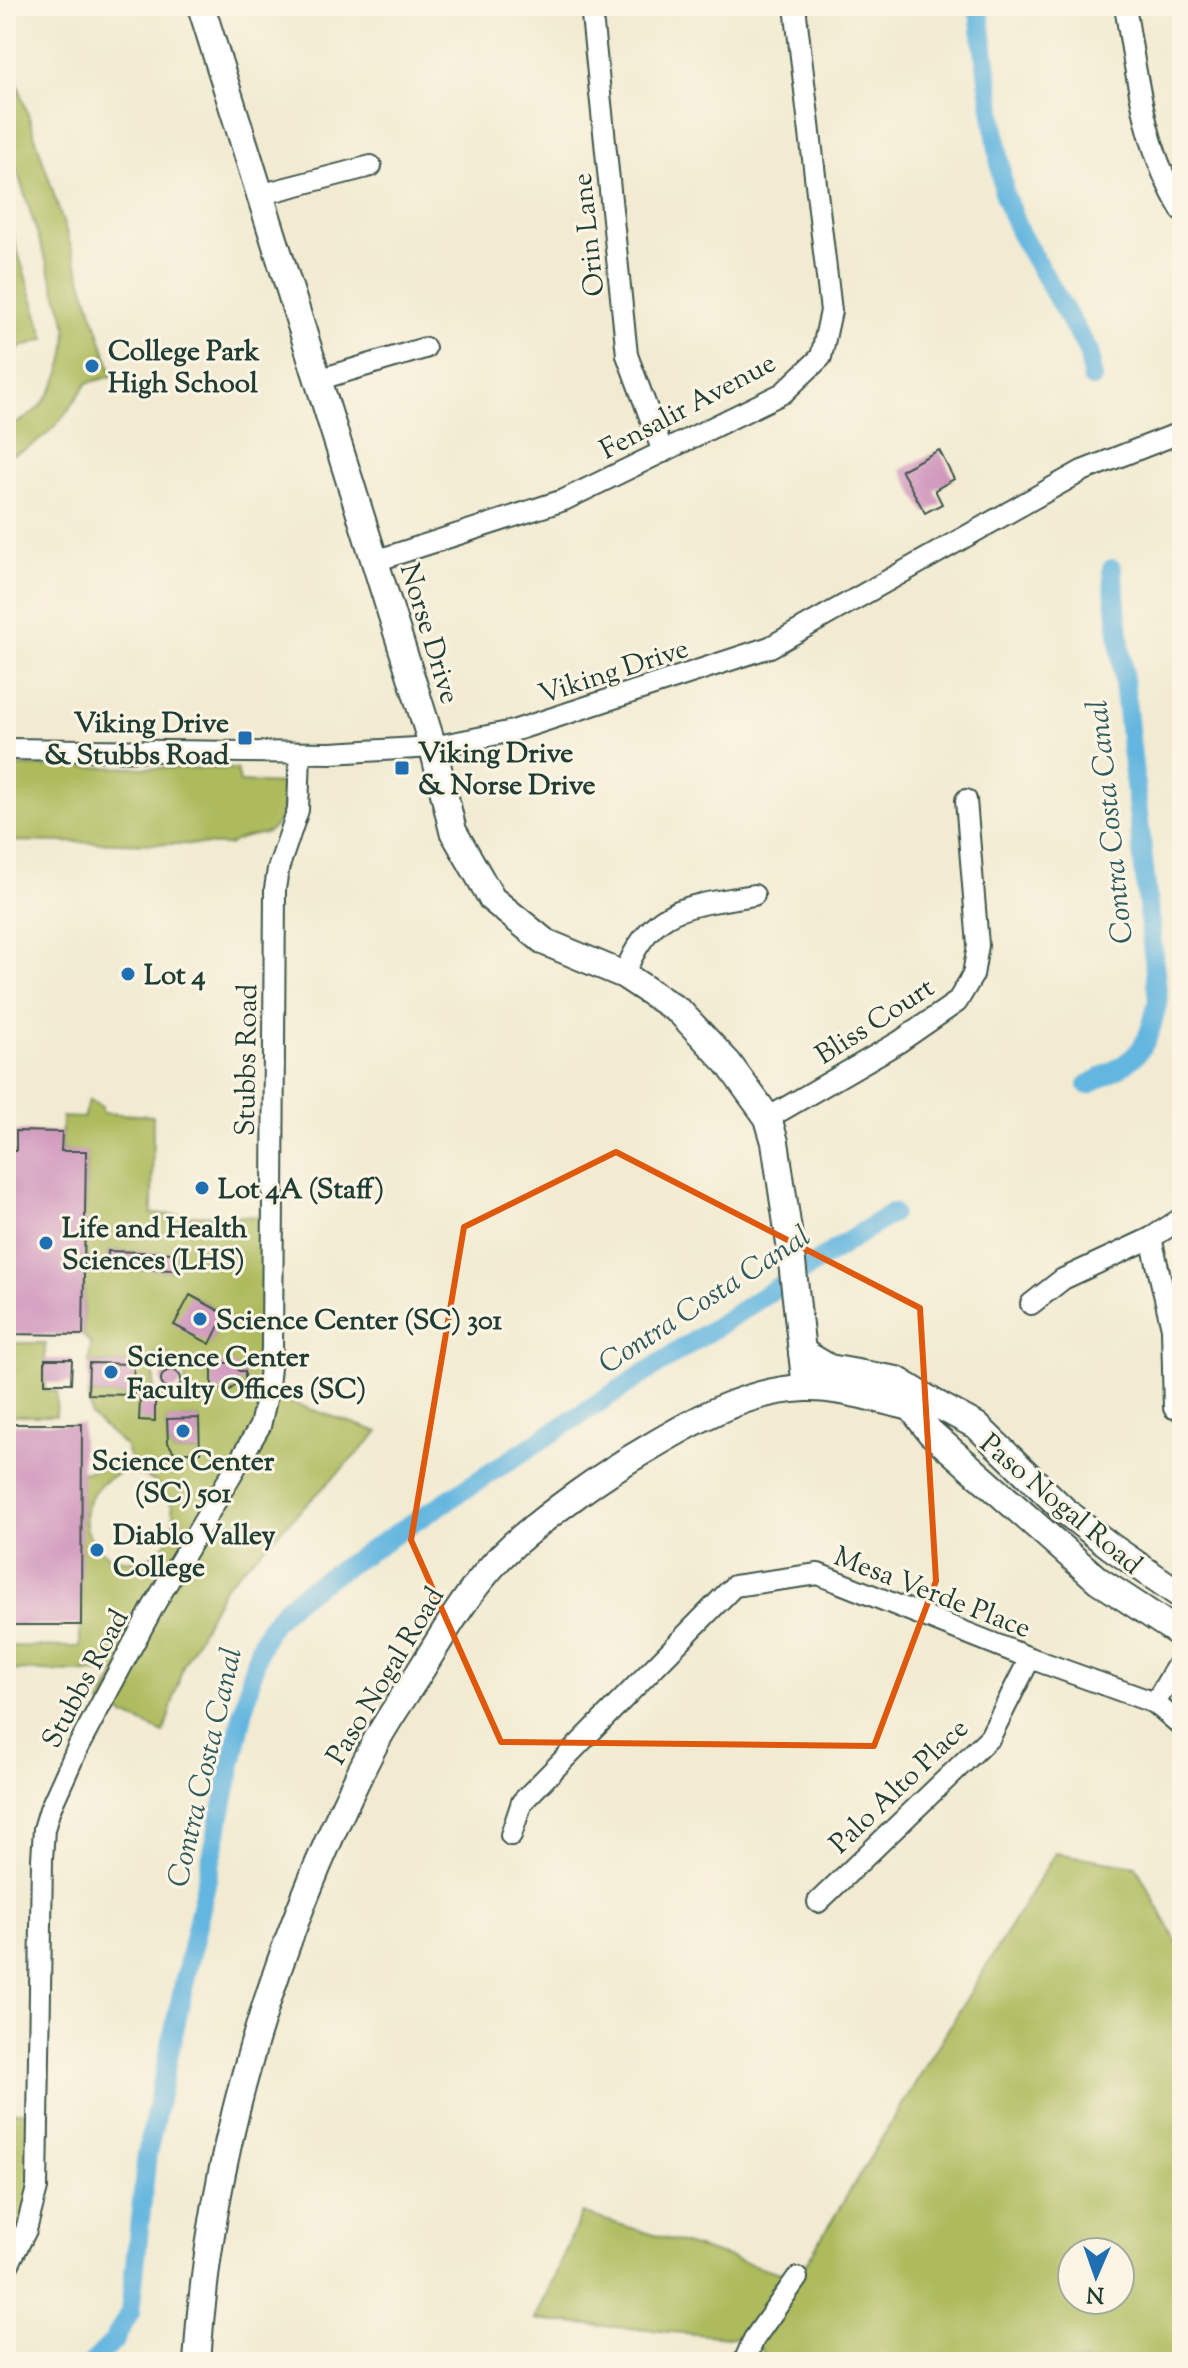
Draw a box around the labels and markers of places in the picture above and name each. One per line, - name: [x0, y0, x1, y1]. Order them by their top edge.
- place label: College Park High School: [108, 333, 260, 405]
- marker: College Park High School: [83, 357, 101, 375]
- place label: Viking Drive & Stubbs Road: [44, 705, 229, 777]
- marker: Viking Drive & Stubbs Road: [236, 729, 254, 747]
- place label: Viking Drive & Norse Drive: [418, 735, 596, 807]
- marker: Viking Drive & Norse Drive: [393, 759, 411, 777]
- place label: Lot 4: [144, 957, 206, 997]
- marker: Lot 4: [119, 965, 137, 983]
- place label: Lot 4A (Staff): [218, 1171, 384, 1211]
- marker: Lot 4A (Staff): [193, 1179, 211, 1197]
- place label: Life and Health Sciences (LHS): [62, 1210, 248, 1282]
- marker: Life and Health Sciences (LHS): [37, 1234, 55, 1252]
- place label: Science Center (SC) 301: [216, 1302, 503, 1342]
- marker: Science Center (SC) 301: [191, 1310, 209, 1328]
- place label: Science Center Faculty Offices (SC): [127, 1339, 366, 1411]
- marker: Science Center Faculty Offices (SC): [102, 1363, 120, 1381]
- marker: Science Center (SC) 501: [174, 1422, 192, 1440]
- place label: Science Center (SC) 501: [92, 1443, 275, 1515]
- place label: Diablo Valley College: [113, 1517, 276, 1589]
- marker: Diablo Valley College: [88, 1541, 106, 1559]

